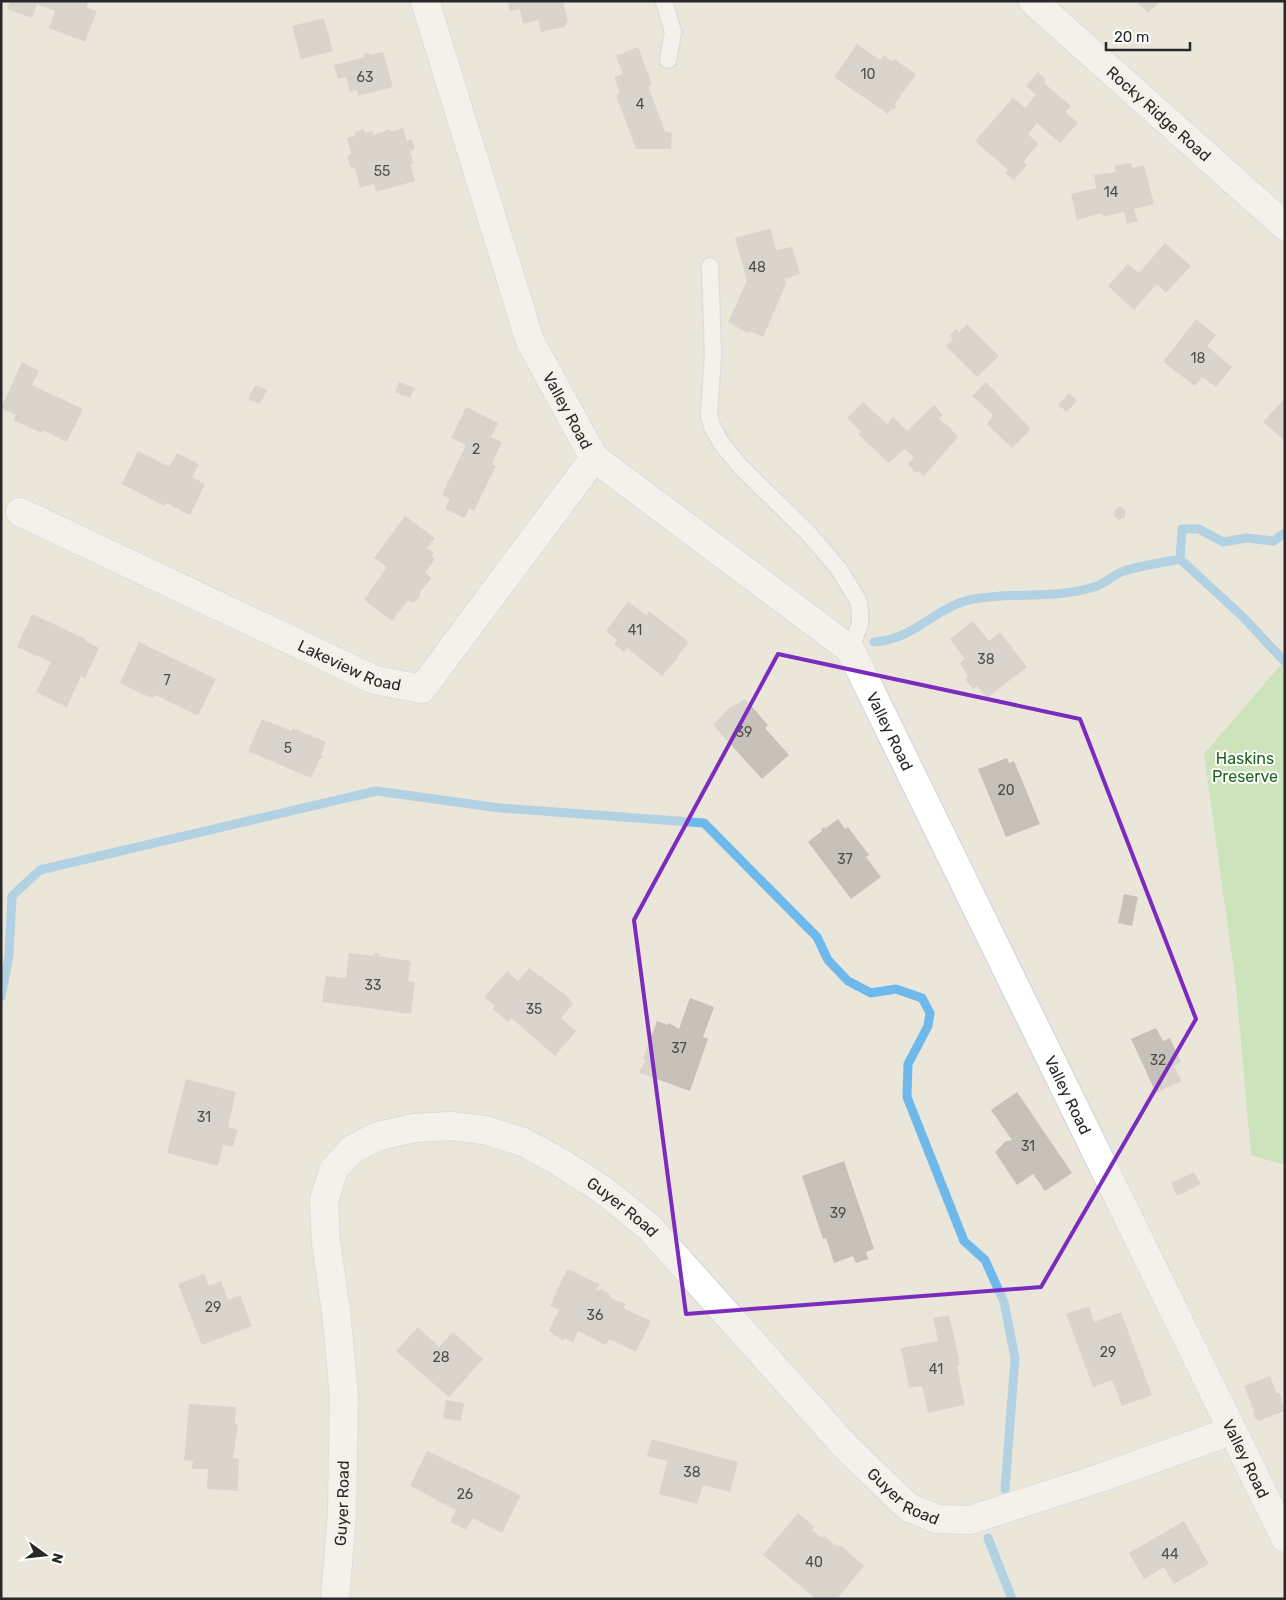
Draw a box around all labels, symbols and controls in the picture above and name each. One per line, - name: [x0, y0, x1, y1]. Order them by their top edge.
- scale bar: [1106, 20, 1190, 52]
- text: 20 m: [1114, 28, 1149, 46]
- street label: Rocky Ridge Road: [1103, 62, 1215, 165]
- house number: 10: [861, 66, 876, 83]
- house number: 63: [357, 69, 373, 86]
- house number: 4: [636, 96, 645, 113]
- house number: 55: [374, 163, 390, 180]
- house number: 14: [1104, 184, 1119, 201]
- house number: 48: [748, 259, 766, 276]
- house number: 18: [1191, 350, 1206, 367]
- street label: Valley Road: [539, 369, 597, 452]
- house number: 2: [472, 441, 480, 458]
- house number: 41: [628, 622, 642, 639]
- street label: Lakeview Road: [295, 636, 403, 694]
- house number: 38: [977, 651, 995, 668]
- house number: 7: [163, 672, 171, 689]
- street label: Valley Road: [863, 689, 917, 774]
- house number: 39: [736, 724, 752, 741]
- house number: 5: [284, 740, 292, 757]
- park label: Haskins Preserve: [1212, 749, 1278, 786]
- house number: 20: [997, 782, 1015, 799]
- house number: 37: [837, 851, 853, 868]
- house number: 33: [365, 977, 381, 994]
- house number: 35: [526, 1001, 542, 1018]
- house number: 37: [671, 1040, 687, 1057]
- street label: Valley Road: [1041, 1052, 1095, 1137]
- house number: 32: [1150, 1052, 1166, 1069]
- house number: 31: [197, 1109, 211, 1126]
- house number: 31: [1021, 1138, 1035, 1155]
- street label: Guyer Road: [584, 1173, 663, 1241]
- house number: 39: [830, 1205, 846, 1222]
- house number: 29: [205, 1299, 221, 1316]
- house number: 36: [587, 1307, 603, 1324]
- house number: 29: [1100, 1344, 1116, 1361]
- house number: 28: [432, 1349, 450, 1366]
- house number: 41: [929, 1361, 943, 1378]
- street label: Valley Road: [1219, 1416, 1273, 1501]
- street label: Guyer Road: [330, 1460, 352, 1547]
- house number: 38: [683, 1464, 701, 1481]
- street label: Guyer Road: [864, 1464, 942, 1528]
- house number: 26: [457, 1486, 473, 1503]
- north arrow: [20, 1530, 70, 1580]
- house number: 44: [1161, 1546, 1179, 1563]
- text: N: [48, 1551, 67, 1565]
- house number: 40: [805, 1554, 823, 1571]

